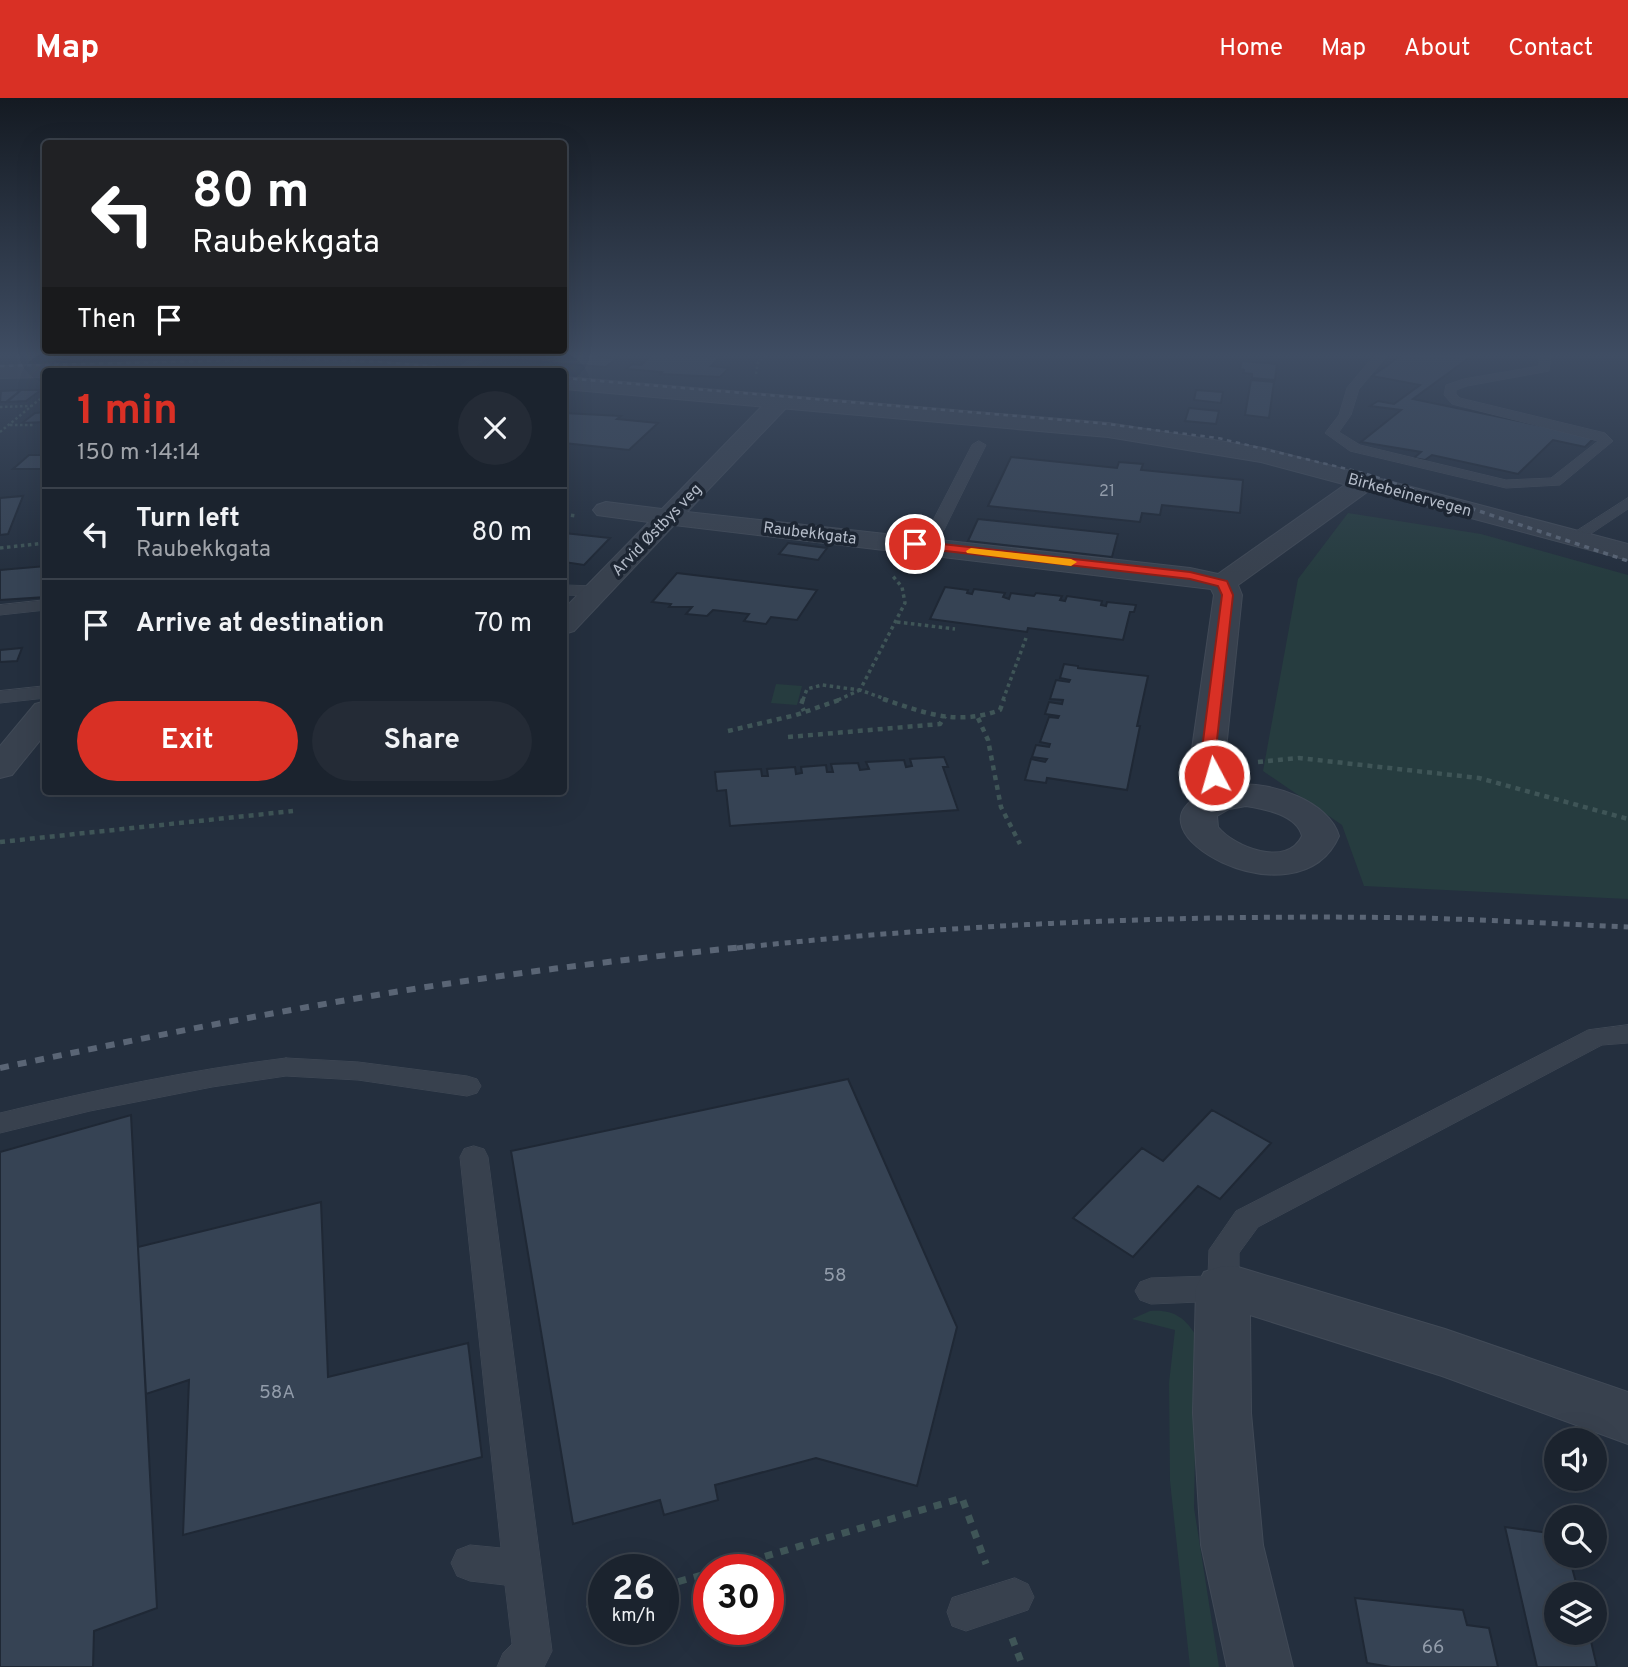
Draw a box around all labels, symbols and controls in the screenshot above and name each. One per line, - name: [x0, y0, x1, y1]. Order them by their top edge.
- text: Map: [35, 28, 99, 70]
- text: Home: [1219, 34, 1283, 64]
- text: Map: [1321, 34, 1366, 64]
- text: About: [1404, 34, 1470, 64]
- text: Contact: [1508, 34, 1593, 64]
- text: 80 m: [192, 163, 309, 225]
- icon: left: [77, 168, 168, 259]
- text: Raubekkgata: [192, 224, 380, 264]
- icon: arrive: [150, 301, 188, 339]
- text: Then: [77, 304, 136, 337]
- text: 1 min: [77, 386, 178, 439]
- button: close: [458, 391, 532, 465]
- text: 150 m · 14:14: [77, 439, 200, 468]
- street label: Birkebeinervegen: [1345, 470, 1474, 522]
- street label: Arvid Østbys veg: [608, 480, 707, 581]
- house number: 21: [1099, 482, 1115, 502]
- text: Turn left: [136, 503, 240, 536]
- pin: [885, 514, 945, 574]
- icon: left: [77, 515, 115, 553]
- text: 80 m: [472, 517, 532, 550]
- street label: Raubekkgata: [762, 518, 858, 550]
- icon: arrive: [896, 525, 934, 563]
- text: Raubekkgata: [136, 536, 271, 565]
- icon: arrive: [77, 606, 115, 644]
- text: Arrive at destination: [136, 608, 384, 641]
- text: 70 m: [474, 608, 532, 641]
- button: Exit: [77, 701, 298, 781]
- button: Share: [312, 701, 532, 781]
- position arrow: [1177, 738, 1251, 812]
- house number: 58: [823, 1264, 847, 1288]
- house number: 58A: [259, 1381, 295, 1405]
- map controls: [1544, 1428, 1607, 1645]
- button: sound: [1544, 1428, 1607, 1491]
- button: search: [1544, 1505, 1607, 1568]
- speed limit sign: 30: [693, 1554, 784, 1645]
- text: 26: [612, 1568, 655, 1612]
- button: layers: [1544, 1582, 1607, 1645]
- text: km/h: [612, 1605, 655, 1628]
- house number: 66: [1422, 1636, 1444, 1660]

